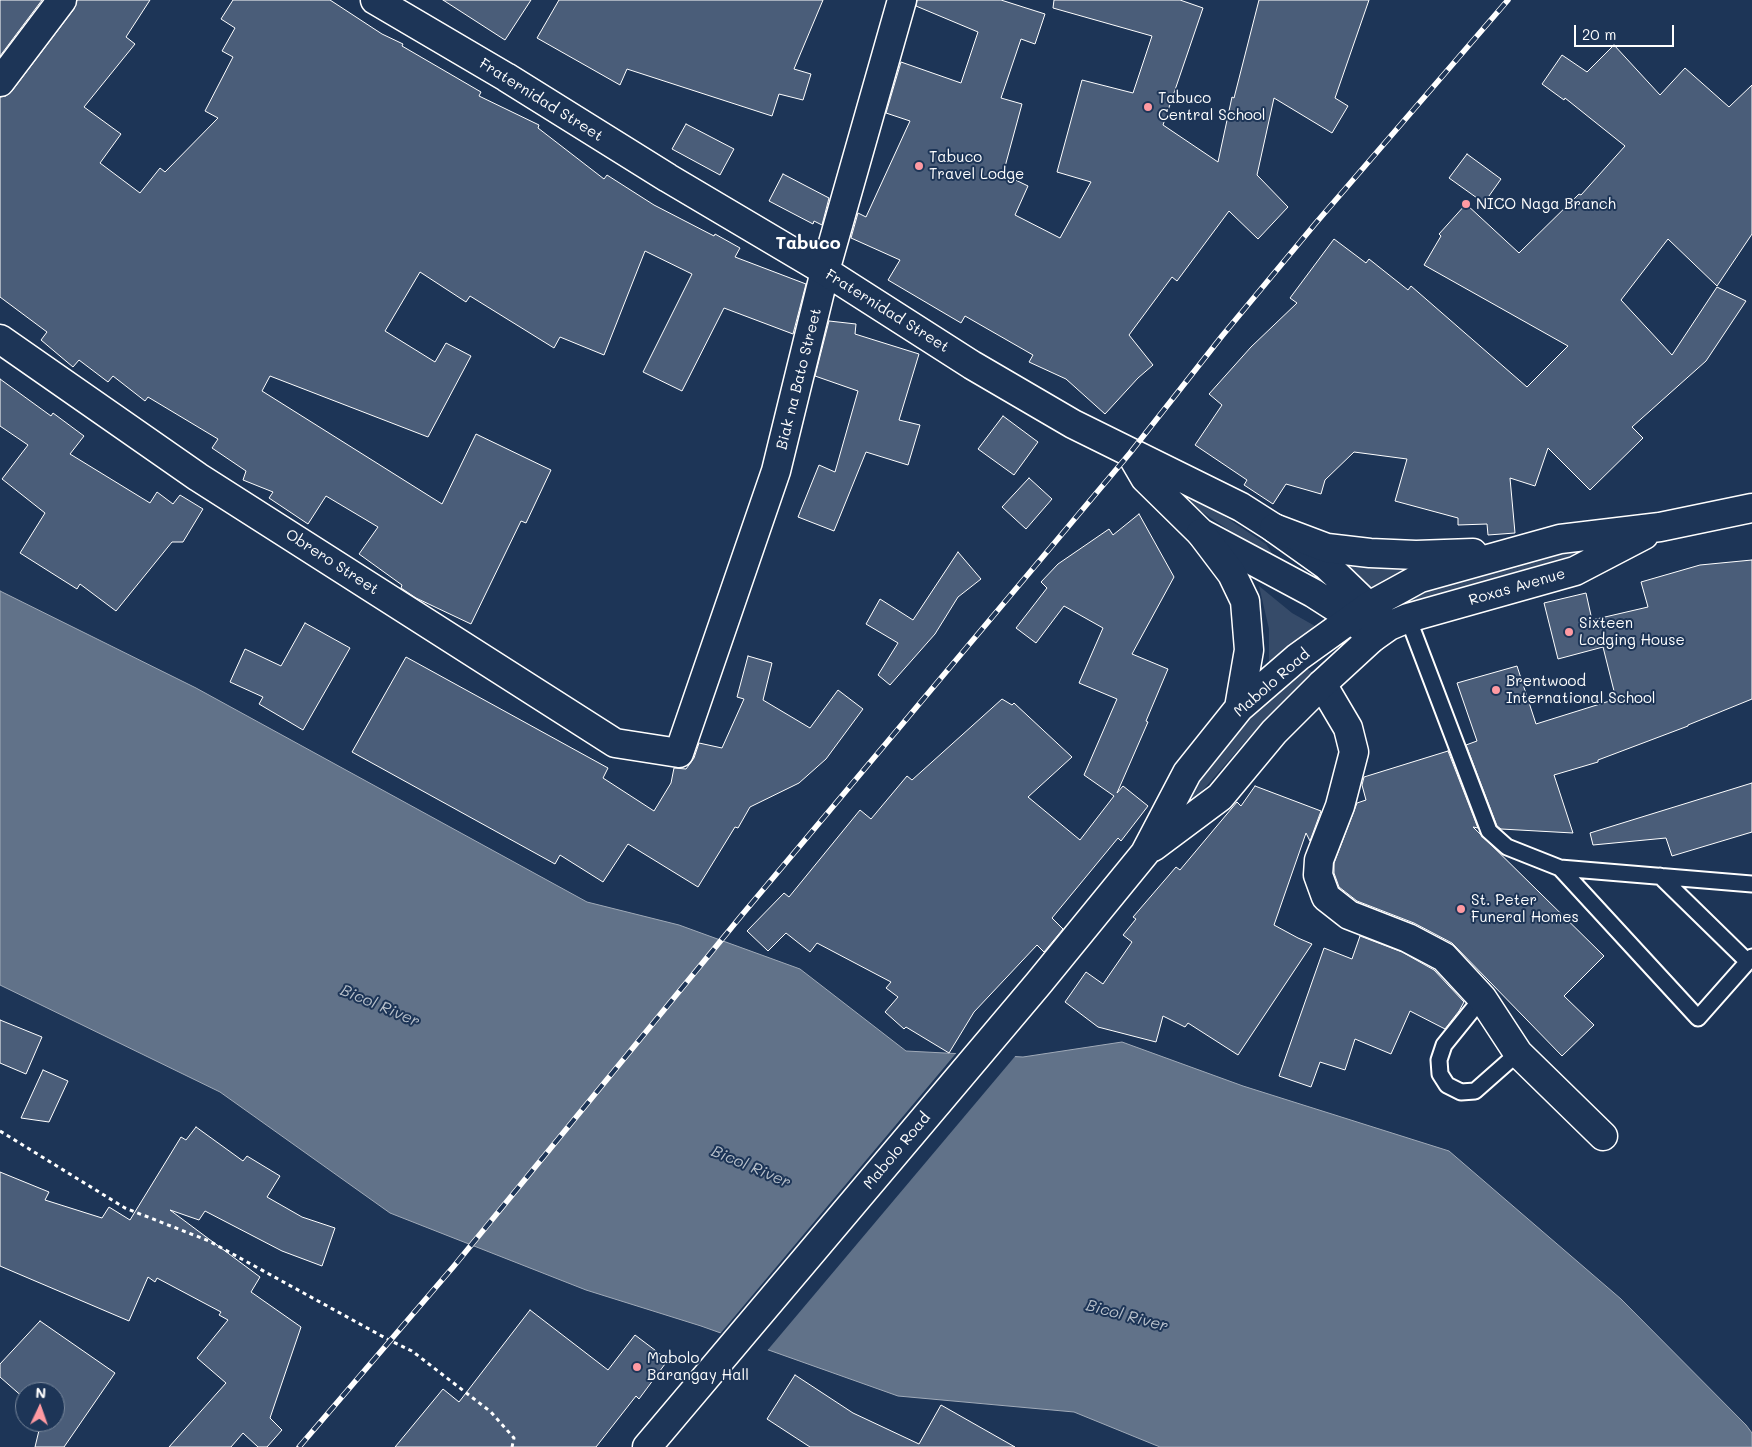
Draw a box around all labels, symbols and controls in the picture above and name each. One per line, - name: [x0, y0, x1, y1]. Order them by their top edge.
- scale bar: [1577, 15, 1677, 47]
- text: 20 m: [1582, 24, 1616, 44]
- street label: Fraternidad Street: [476, 55, 606, 145]
- place label: Tabuco Central School: [1158, 89, 1266, 124]
- marker: Tabuco Central School: [1142, 101, 1154, 113]
- place label: Tabuco Travel Lodge: [929, 148, 1024, 183]
- marker: Tabuco Travel Lodge: [913, 160, 925, 172]
- place label: NICO Naga Branch: [1476, 195, 1616, 213]
- marker: NICO Naga Branch: [1460, 198, 1472, 210]
- district label: Tabuco: [775, 232, 841, 254]
- street label: Fraternidad Street: [822, 266, 952, 356]
- street label: Biak na Bato Street: [773, 306, 825, 452]
- street label: Obrero Street: [282, 525, 382, 599]
- street label: Roxas Avenue: [1467, 565, 1567, 609]
- place label: Sixteen Lodging House: [1579, 614, 1685, 649]
- marker: Sixteen Lodging House: [1563, 626, 1575, 638]
- street label: Mabolo Road: [1230, 645, 1314, 721]
- place label: Brentwood International School: [1506, 672, 1656, 707]
- marker: Brentwood International School: [1490, 684, 1502, 696]
- place label: St. Peter Funeral Homes: [1471, 891, 1579, 926]
- marker: St. Peter Funeral Homes: [1455, 903, 1467, 915]
- water label: Bicol River: [337, 981, 423, 1031]
- street label: Mabolo Road: [860, 1109, 934, 1193]
- water label: Bicol River: [708, 1142, 794, 1192]
- water label: Bicol River: [1084, 1296, 1170, 1336]
- place label: Mabolo Barangay Hall: [647, 1349, 749, 1384]
- marker: Mabolo Barangay Hall: [631, 1361, 643, 1373]
- north arrow: [15, 1382, 65, 1432]
- text: N: [35, 1383, 47, 1402]

